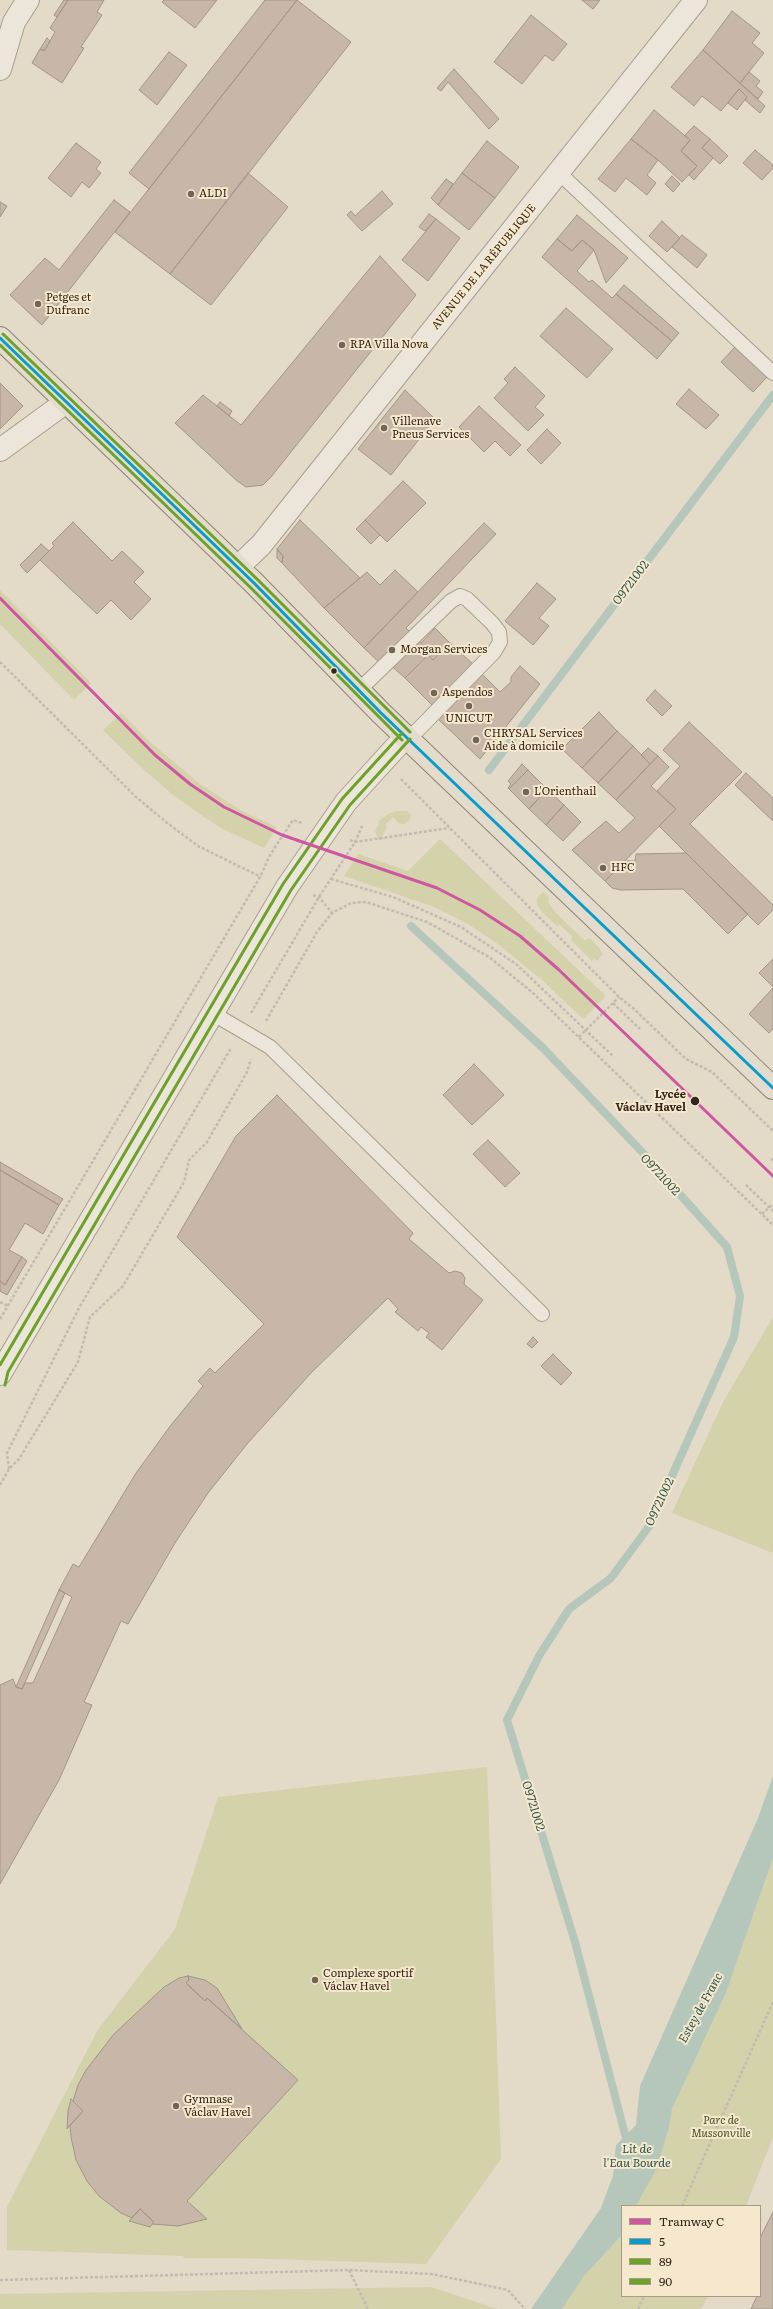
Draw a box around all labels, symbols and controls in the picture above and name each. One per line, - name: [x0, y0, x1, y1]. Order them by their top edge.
- place label: ALDI: [199, 187, 227, 201]
- marker: ALDI: [186, 189, 196, 199]
- street label: AVENUE DE LA RÉPUBLIQUE: [429, 202, 539, 332]
- place label: Petges et Dufranc: [46, 291, 91, 317]
- marker: Petges et Dufranc: [33, 299, 43, 309]
- place label: RPA Villa Nova: [350, 338, 429, 352]
- marker: RPA Villa Nova: [337, 340, 347, 350]
- place label: Villenave Pneus Services: [392, 415, 469, 441]
- marker: Villenave Pneus Services: [379, 423, 389, 433]
- water label: O9721002: [610, 558, 652, 608]
- place label: Morgan Services: [400, 643, 487, 657]
- marker: Morgan Services: [387, 645, 397, 655]
- unlabelled marker: [329, 666, 339, 676]
- place label: Aspendos: [442, 686, 493, 700]
- marker: Aspendos: [429, 688, 439, 698]
- marker: UNICUT: [464, 701, 474, 711]
- place label: UNICUT: [445, 712, 493, 726]
- place label: CHRYSAL Services Aide à domicile: [484, 727, 582, 753]
- marker: CHRYSAL Services Aide à domicile: [471, 735, 481, 745]
- place label: L'Orienthail: [534, 785, 597, 799]
- marker: L'Orienthail: [521, 787, 531, 797]
- place label: HFC: [611, 861, 635, 875]
- marker: HFC: [598, 863, 608, 873]
- place label: Lycée Václav Havel: [615, 1088, 686, 1114]
- marker: Lycée Václav Havel: [689, 1095, 701, 1107]
- water label: O9721002: [637, 1151, 683, 1199]
- water label: O9721002: [643, 1476, 677, 1528]
- water label: O9721002: [519, 1779, 547, 1833]
- place label: Complexe sportif Václav Havel: [323, 1967, 413, 1993]
- water label: Estey de Franc: [676, 1971, 726, 2045]
- marker: Complexe sportif Václav Havel: [310, 1975, 320, 1985]
- place label: Gymnase Václav Havel: [184, 2093, 251, 2119]
- marker: Gymnase Václav Havel: [171, 2101, 181, 2111]
- park label: Parc de Mussonville: [691, 2114, 751, 2140]
- water label: Lit de l'Eau Bourde: [603, 2142, 671, 2170]
- legend: [621, 2205, 761, 2297]
- text: Tramway C: [659, 2212, 725, 2230]
- text: 5: [659, 2232, 665, 2250]
- text: 89: [659, 2252, 672, 2270]
- text: 90: [659, 2272, 672, 2290]

